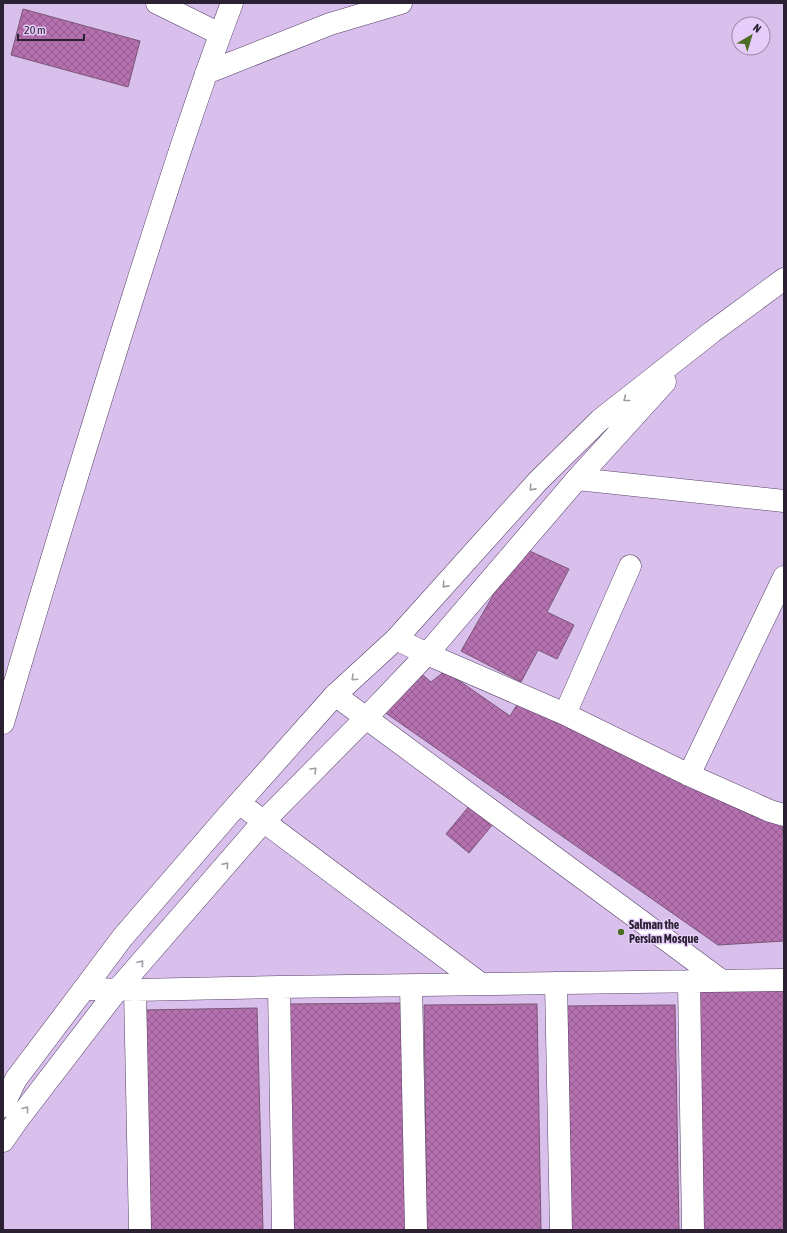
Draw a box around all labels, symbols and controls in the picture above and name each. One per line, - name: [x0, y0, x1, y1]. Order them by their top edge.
- scale bar: [18, 16, 84, 42]
- north arrow: [731, 16, 771, 56]
- text: N: [751, 21, 763, 35]
- text: 20 m: [24, 23, 46, 37]
- one-way arrow: [624, 394, 631, 401]
- one-way arrow: [530, 484, 537, 491]
- one-way arrow: [442, 580, 450, 588]
- one-way arrow: [351, 673, 359, 681]
- one-way arrow: [310, 767, 317, 775]
- one-way arrow: [221, 862, 228, 870]
- place label: Salman the Persian Mosque: [629, 918, 699, 946]
- marker: Salman the Persian Mosque: [616, 927, 626, 937]
- one-way arrow: [136, 960, 143, 968]
- one-way arrow: [21, 1107, 28, 1114]

